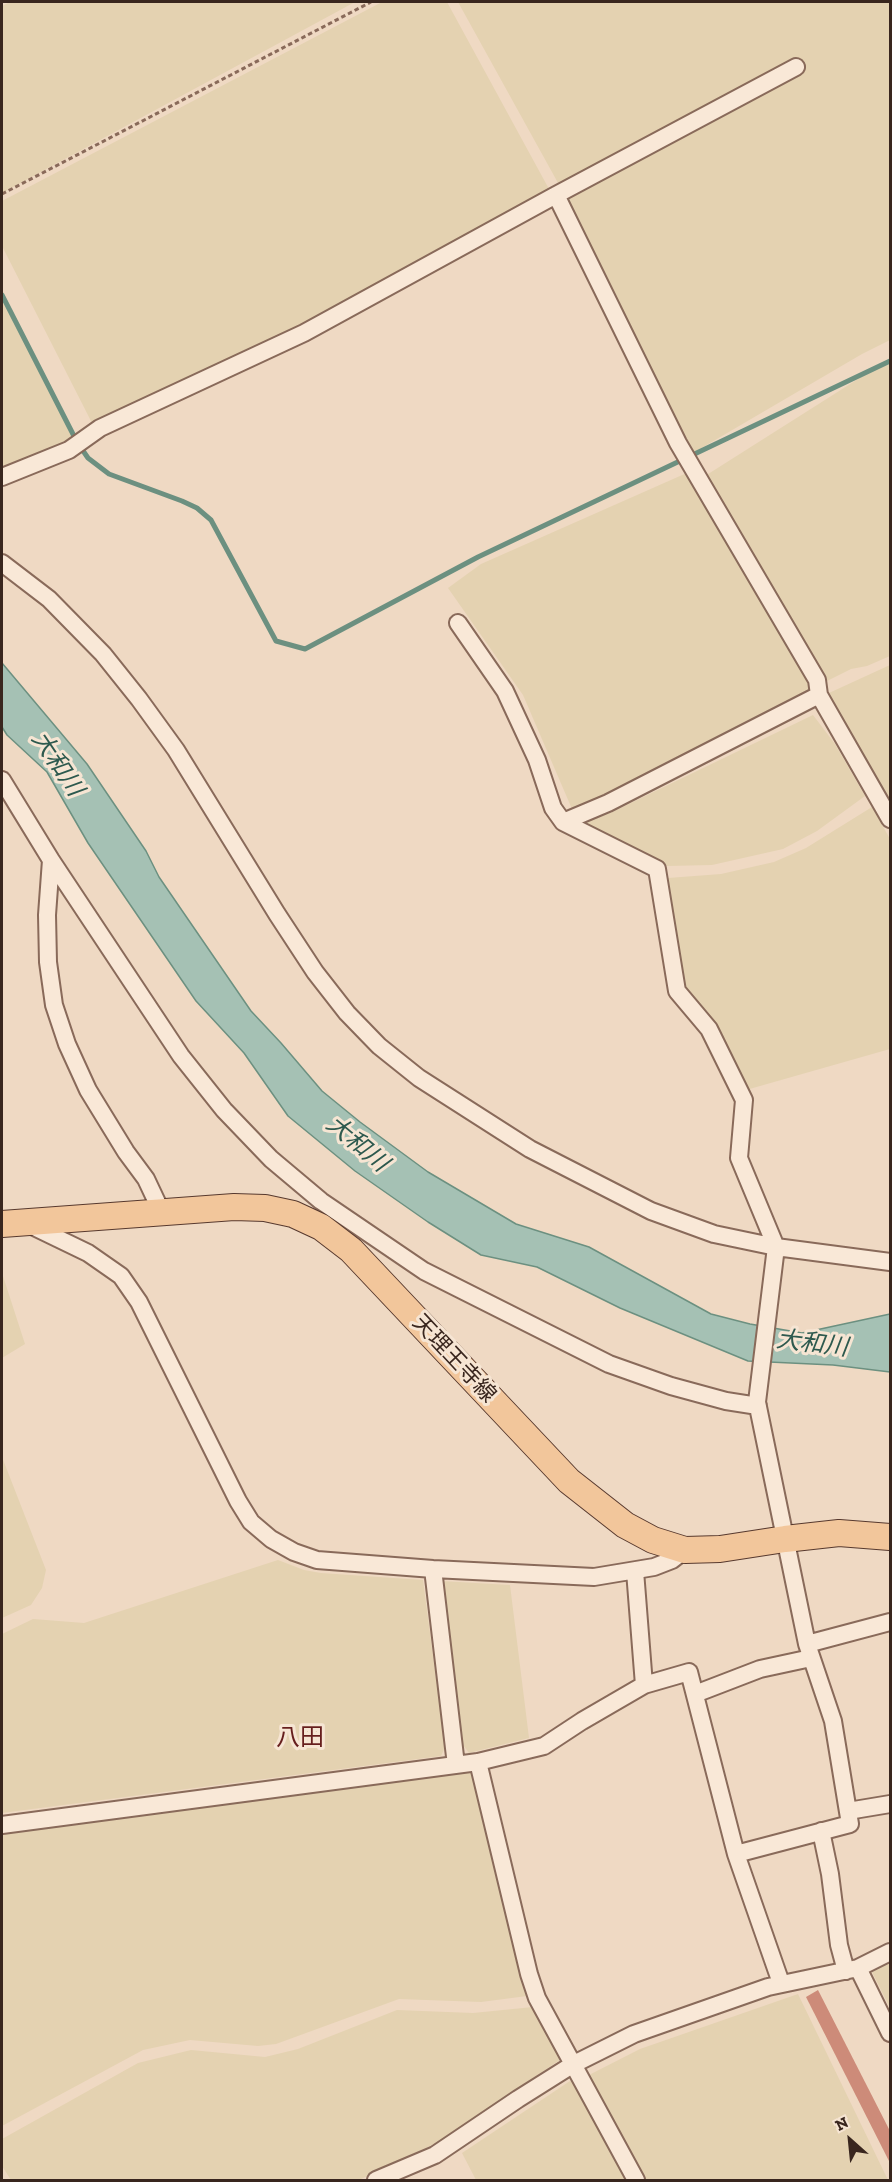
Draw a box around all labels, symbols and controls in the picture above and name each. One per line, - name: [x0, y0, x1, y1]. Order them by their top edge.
- water label: 大和川: [25, 726, 89, 802]
- water label: 大和川: [320, 1110, 394, 1178]
- street label: 天理王寺線: [407, 1310, 501, 1408]
- water label: 大和川: [775, 1325, 849, 1363]
- district label: 八田: [276, 1724, 324, 1752]
- north arrow: [820, 2110, 880, 2170]
- text: N: [832, 2112, 851, 2135]

